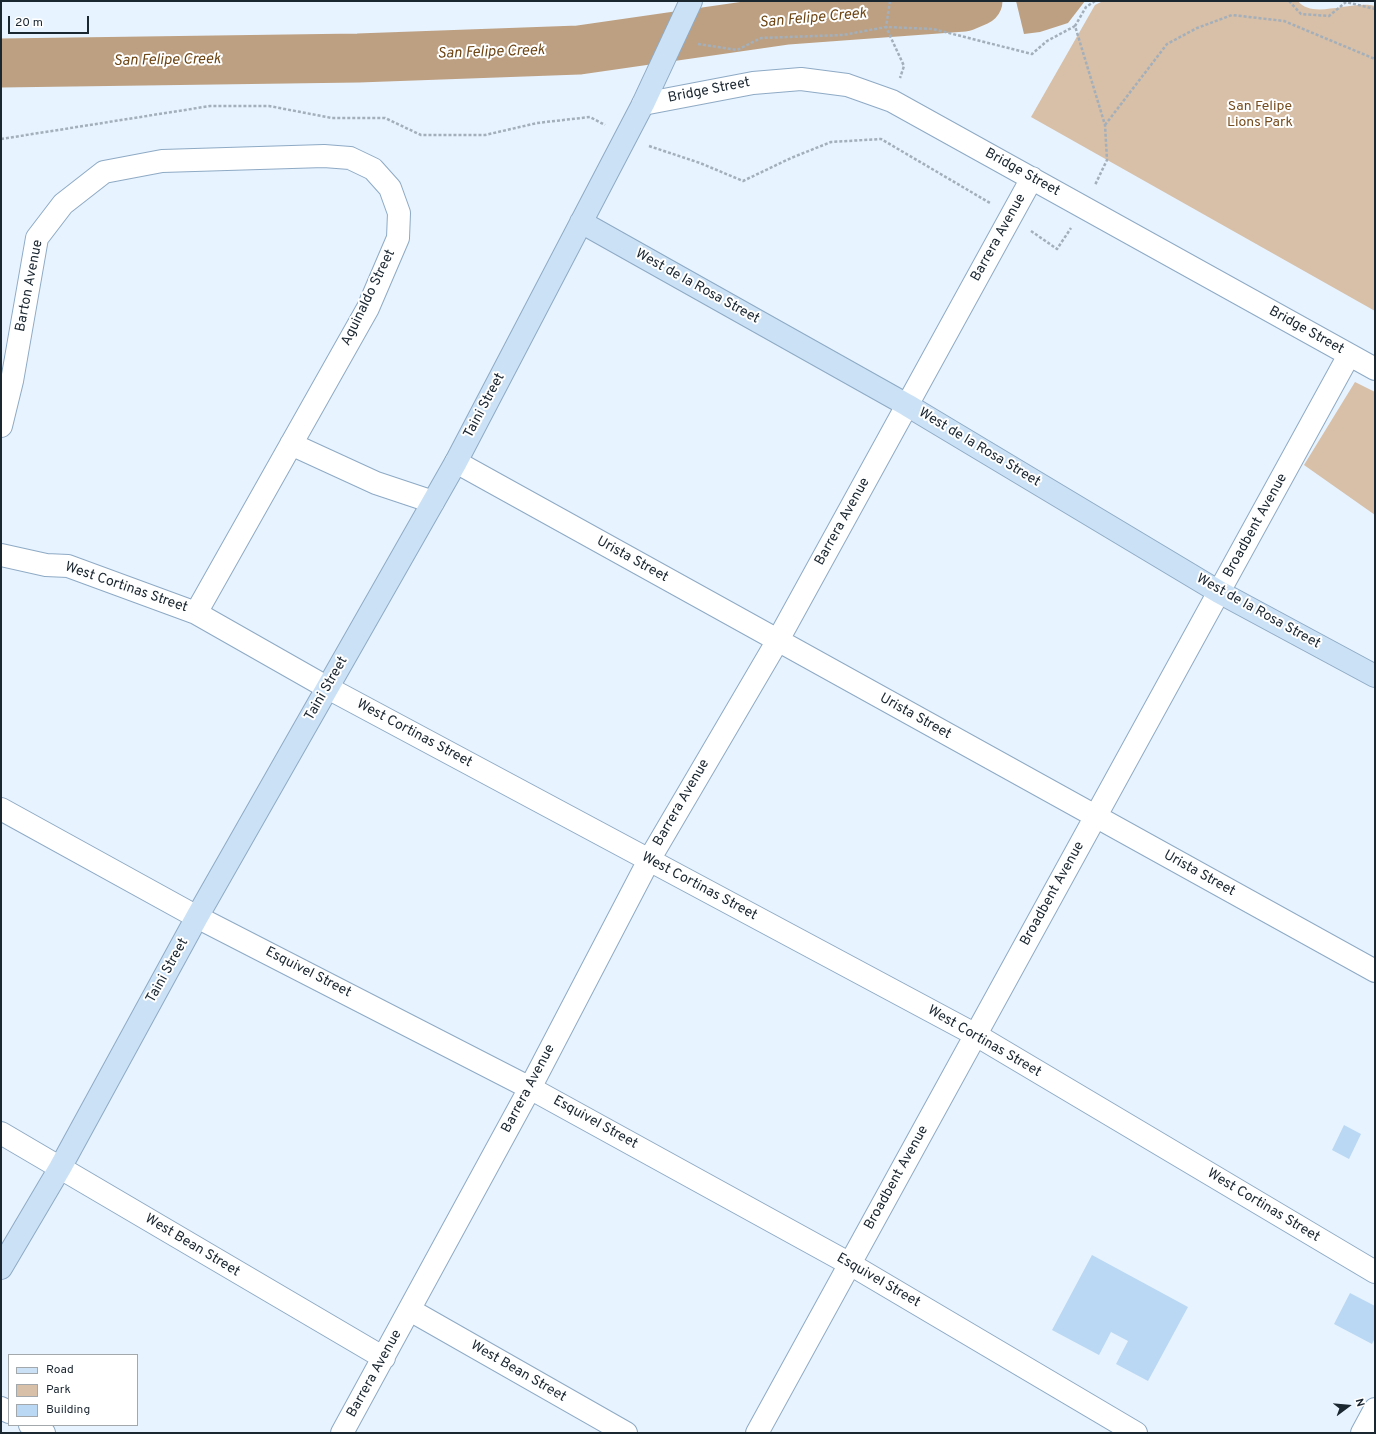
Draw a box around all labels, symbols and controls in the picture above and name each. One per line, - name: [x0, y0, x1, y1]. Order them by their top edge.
- water label: San Felipe Creek: [759, 5, 867, 33]
- scale bar: [10, 8, 91, 34]
- text: 20 m: [15, 15, 43, 31]
- water label: San Felipe Creek: [437, 42, 545, 64]
- water label: San Felipe Creek: [113, 51, 221, 71]
- street label: Bridge Street: [667, 75, 751, 107]
- park label: San Felipe Lions Park: [1227, 99, 1293, 132]
- street label: Bridge Street: [982, 145, 1062, 201]
- street label: Barrera Avenue: [968, 191, 1030, 285]
- street label: Barton Avenue: [13, 239, 47, 333]
- street label: West de la Rosa Street: [632, 246, 762, 328]
- street label: Aguinaldo Street: [338, 247, 400, 349]
- street label: Bridge Street: [1266, 303, 1346, 359]
- street label: Taini Street: [461, 371, 509, 441]
- street label: West de la Rosa Street: [915, 405, 1043, 491]
- street label: Broadbent Avenue: [1220, 471, 1292, 581]
- street label: Barrera Avenue: [812, 475, 874, 569]
- street label: Urista Street: [593, 533, 671, 587]
- street label: West Cortinas Street: [62, 559, 190, 617]
- street label: West de la Rosa Street: [1193, 571, 1323, 653]
- street label: Taini Street: [302, 654, 352, 724]
- street label: Urista Street: [876, 690, 954, 744]
- street label: West Cortinas Street: [353, 696, 475, 772]
- street label: Barrera Avenue: [650, 757, 714, 849]
- street label: Broadbent Avenue: [1017, 839, 1089, 949]
- street label: Urista Street: [1160, 847, 1238, 901]
- street label: West Cortinas Street: [638, 849, 760, 925]
- street label: Taini Street: [143, 936, 193, 1006]
- street label: Esquivel Street: [262, 944, 354, 1002]
- street label: West Cortinas Street: [924, 1003, 1044, 1081]
- street label: Barrera Avenue: [499, 1042, 559, 1136]
- street label: Esquivel Street: [550, 1093, 640, 1153]
- street label: Broadbent Avenue: [861, 1123, 933, 1233]
- street label: West Cortinas Street: [1204, 1166, 1322, 1246]
- street label: West Bean Street: [141, 1211, 243, 1281]
- street label: Esquivel Street: [833, 1250, 923, 1312]
- street label: Barrera Avenue: [344, 1327, 406, 1421]
- street label: West Bean Street: [467, 1338, 569, 1406]
- legend: [8, 1354, 138, 1426]
- text: Road: [46, 1362, 74, 1378]
- text: Park: [46, 1382, 71, 1398]
- north arrow: [1328, 1386, 1368, 1426]
- text: N: [1352, 1397, 1367, 1408]
- text: Building: [46, 1402, 90, 1418]

